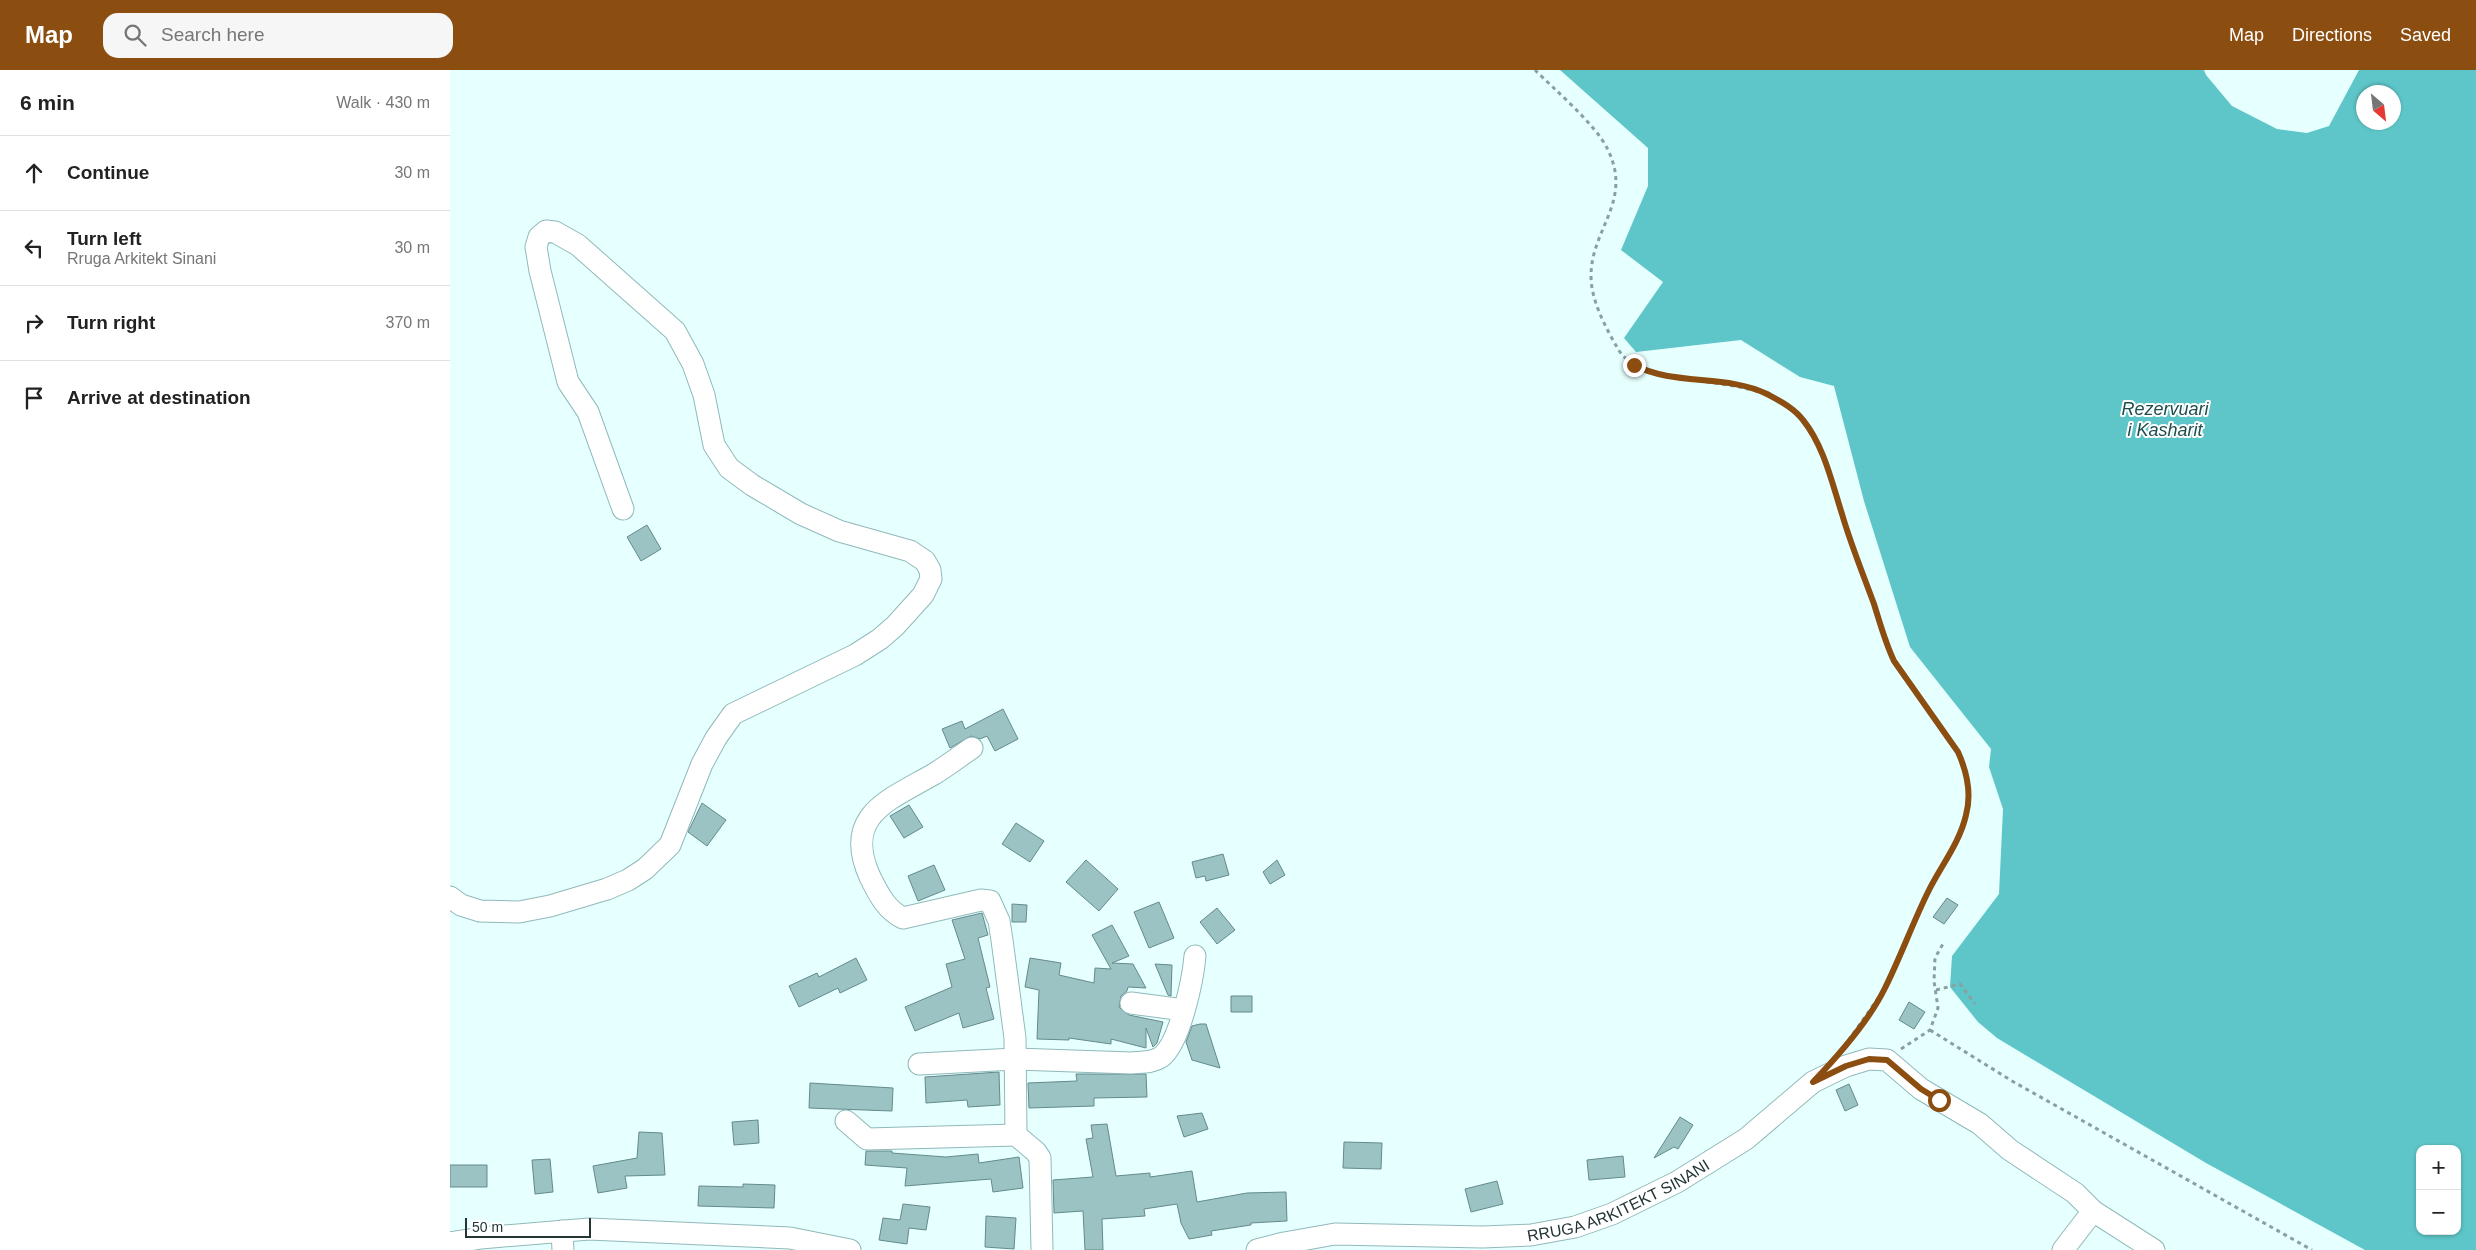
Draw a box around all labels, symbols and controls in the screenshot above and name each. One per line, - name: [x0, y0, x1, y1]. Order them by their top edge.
- search box: [103, 13, 453, 58]
- text: Map: [25, 21, 73, 48]
- icon: search: [121, 21, 149, 49]
- text: Search here: [161, 24, 265, 45]
- text: Map: [2229, 25, 2264, 45]
- text: Directions: [2292, 25, 2372, 45]
- text: Saved: [2400, 25, 2451, 45]
- north arrow: [2356, 85, 2401, 130]
- text: 6 min: [20, 91, 75, 114]
- text: Walk · 430 m: [336, 94, 430, 111]
- icon: ahead: [20, 159, 48, 187]
- text: Continue: [67, 162, 149, 183]
- text: 30 m: [394, 164, 430, 181]
- text: Turn left: [67, 228, 142, 249]
- icon: left: [20, 234, 48, 262]
- text: 30 m: [394, 239, 430, 256]
- text: Rruga Arkitekt Sinani: [67, 250, 216, 267]
- icon: right: [20, 309, 48, 337]
- text: Turn right: [67, 312, 155, 333]
- text: 370 m: [386, 314, 430, 331]
- route end: [1623, 354, 1646, 377]
- icon: arrive: [20, 384, 48, 412]
- text: Arrive at destination: [67, 387, 251, 408]
- water label: Rezervuari i Kasharit: [2121, 399, 2210, 440]
- route start: [1928, 1089, 1951, 1112]
- map controls: [2416, 1145, 2461, 1235]
- button: +: [2416, 1145, 2461, 1190]
- street label: RRUGA ARKITEKT SINANI: [1526, 1156, 1712, 1245]
- button: −: [2416, 1190, 2461, 1235]
- scale bar: [465, 1215, 591, 1238]
- text: 50 m: [472, 1219, 503, 1235]

